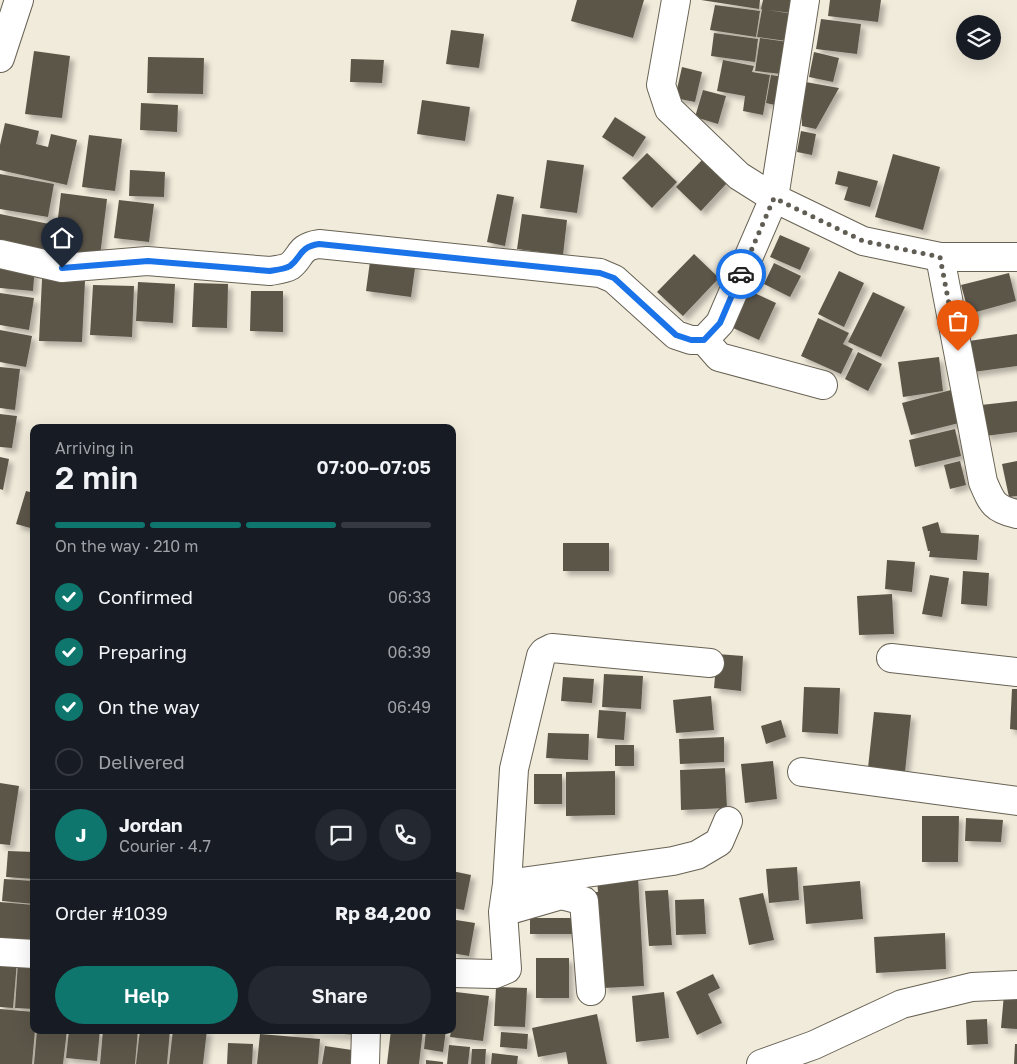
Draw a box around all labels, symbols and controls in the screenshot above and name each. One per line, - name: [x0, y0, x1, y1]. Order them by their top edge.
- map controls: [956, 15, 1001, 60]
- button: layers: [956, 15, 1001, 60]
- pin: [41, 217, 83, 268]
- icon: home: [48, 224, 76, 252]
- courier: [716, 249, 766, 299]
- icon: car: [727, 260, 755, 288]
- pin: [937, 300, 979, 351]
- icon: bag: [944, 307, 972, 335]
- text: Arriving in: [55, 438, 134, 458]
- text: 07:00–07:05: [317, 455, 431, 478]
- text: 2 min: [55, 458, 138, 496]
- text: On the way · 210 m: [55, 536, 198, 556]
- icon: check: [55, 583, 83, 611]
- text: Confirmed: [98, 585, 193, 608]
- text: 06:33: [388, 587, 431, 607]
- icon: check: [55, 638, 83, 666]
- text: Preparing: [98, 640, 187, 663]
- text: 06:39: [388, 642, 431, 662]
- icon: check: [55, 693, 83, 721]
- text: On the way: [98, 695, 200, 718]
- text: 06:49: [387, 697, 431, 717]
- text: Delivered: [98, 750, 185, 773]
- button: chat: [315, 809, 367, 861]
- button: phone: [379, 809, 431, 861]
- text: Jordan: [119, 813, 183, 836]
- text: J: [76, 823, 86, 846]
- text: Courier · 4.7: [119, 836, 211, 856]
- text: Order #1039: [55, 901, 168, 924]
- text: Rp 84,200: [335, 901, 431, 924]
- button: Help: [55, 966, 238, 1024]
- button: Share: [248, 966, 431, 1024]

